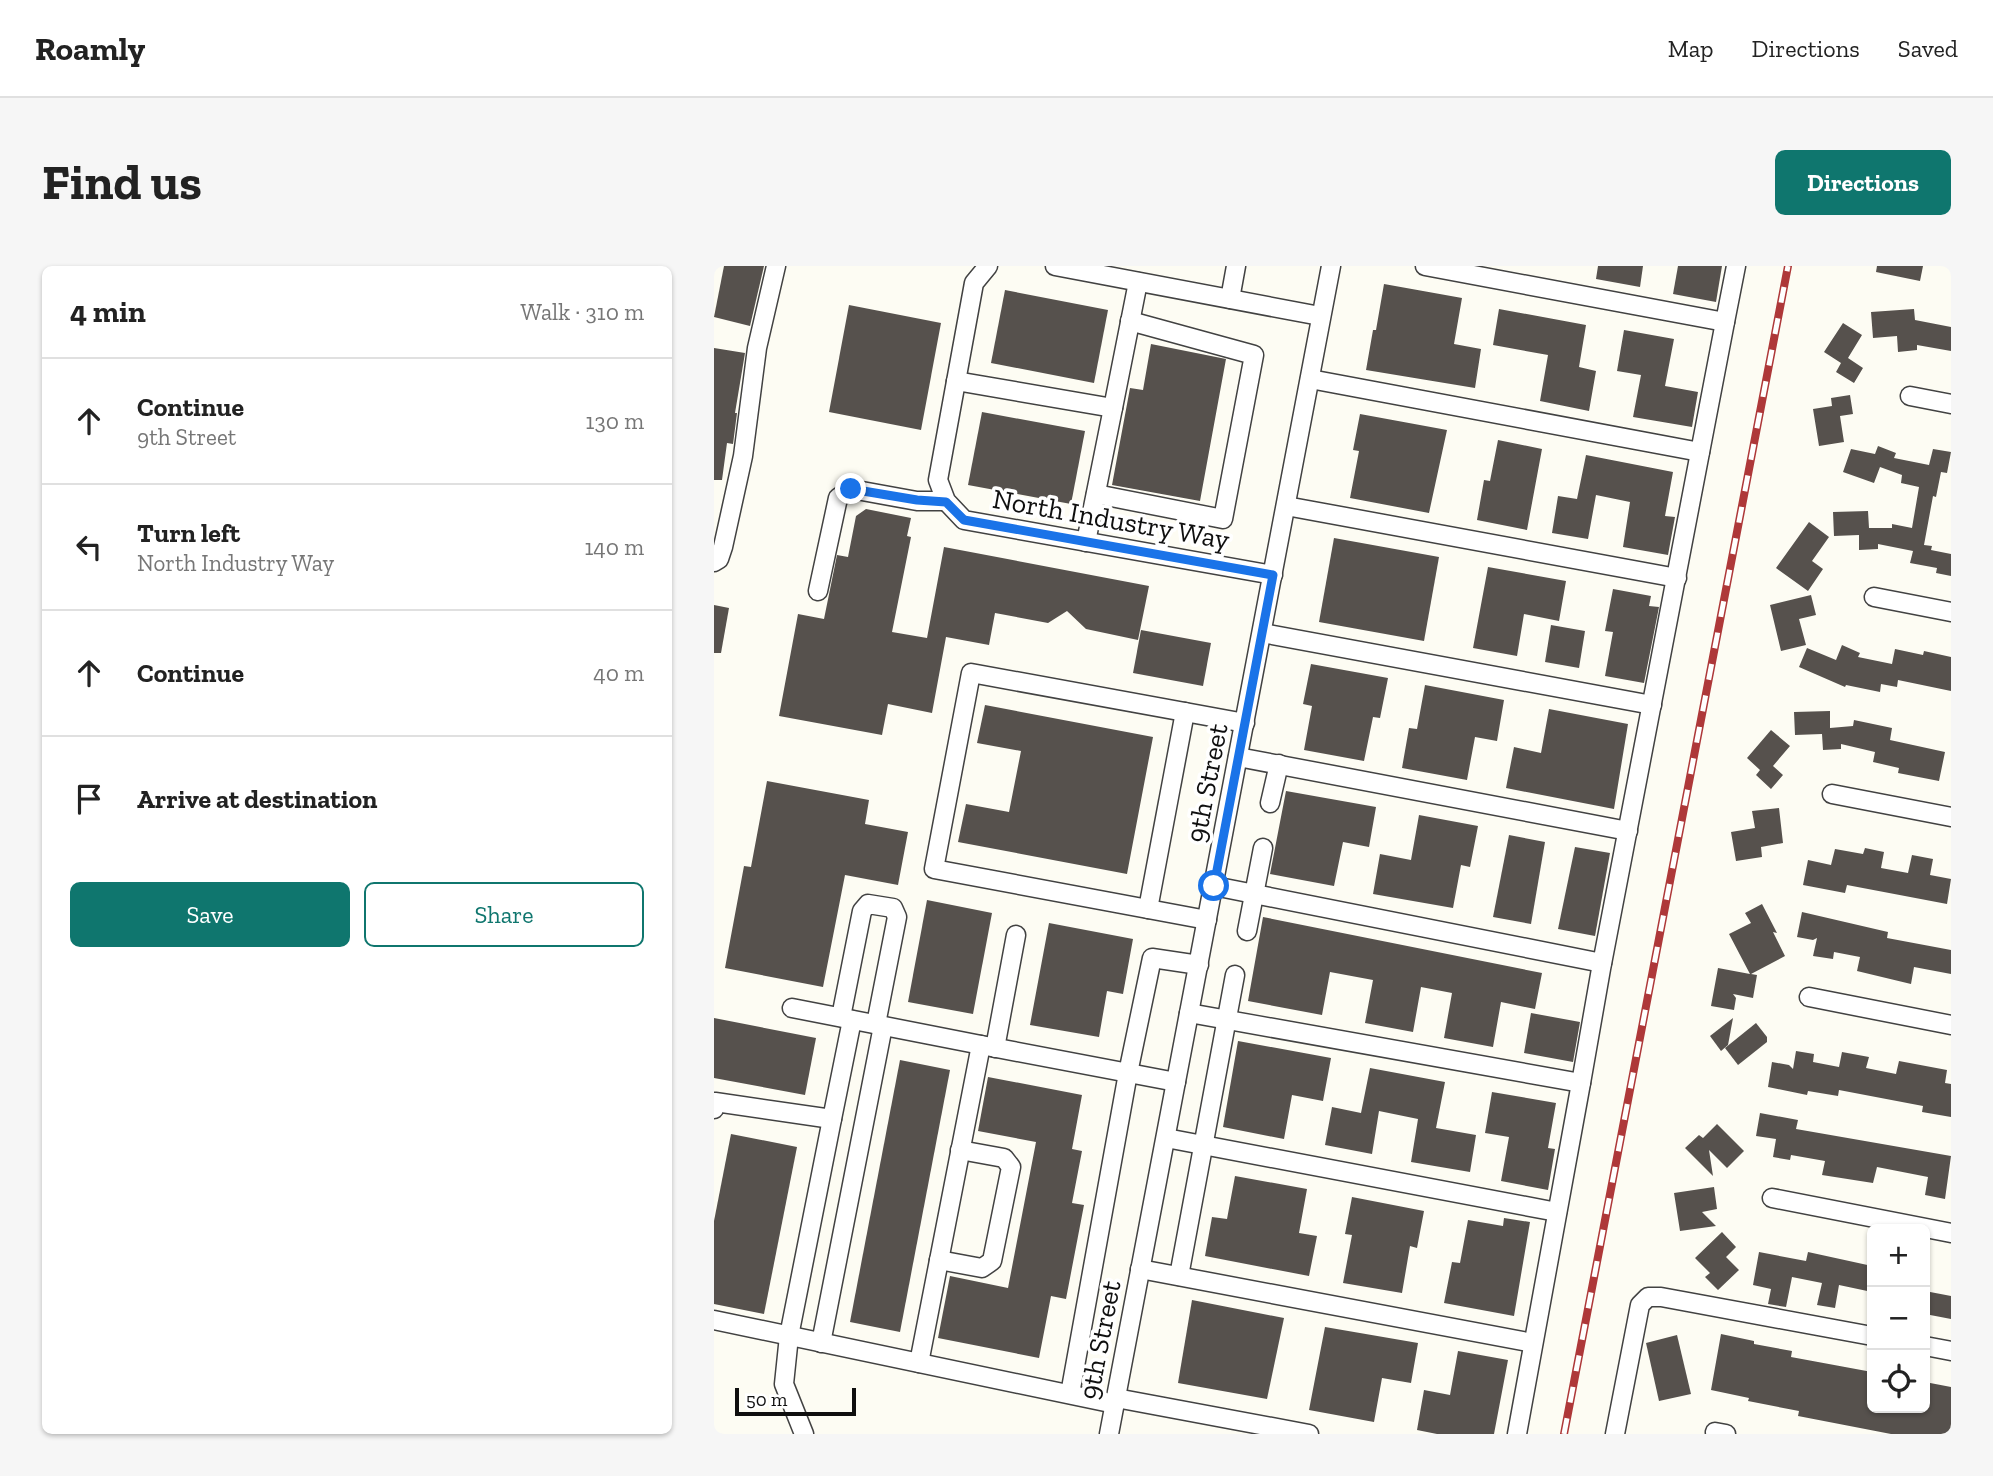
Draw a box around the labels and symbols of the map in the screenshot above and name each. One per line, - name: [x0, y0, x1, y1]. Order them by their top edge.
- route end: [835, 473, 866, 504]
- street label: North Industry Way: [990, 482, 1233, 556]
- street label: 9th Street: [1179, 720, 1235, 845]
- route start: [1198, 870, 1229, 901]
- street label: 9th Street: [1072, 1277, 1128, 1402]
- scale bar: [735, 1385, 856, 1417]

